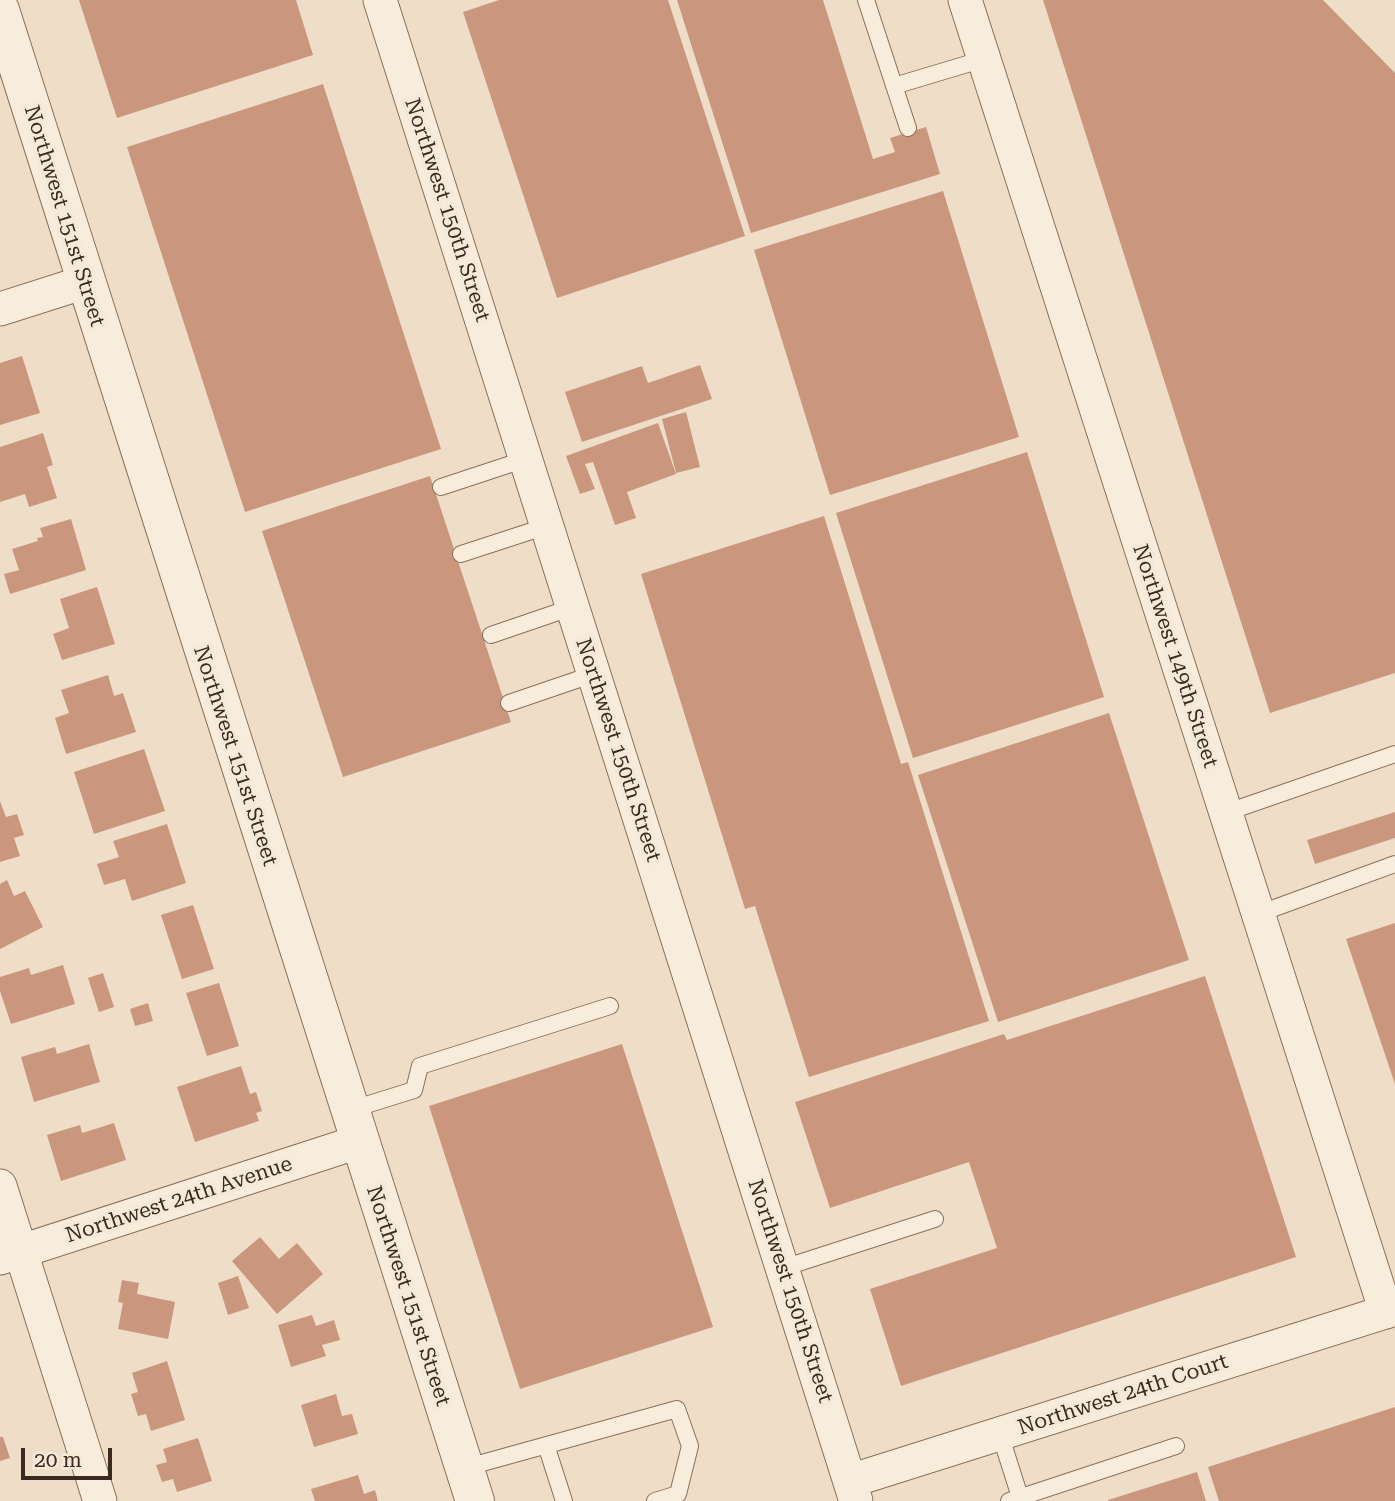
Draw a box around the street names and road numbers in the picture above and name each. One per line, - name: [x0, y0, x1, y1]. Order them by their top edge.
- street label: Northwest 150th Street: [399, 95, 495, 325]
- street label: Northwest 151st Street: [18, 102, 110, 330]
- street label: Northwest 149th Street: [1127, 541, 1223, 771]
- street label: Northwest 150th Street: [570, 635, 666, 865]
- street label: Northwest 151st Street: [188, 643, 282, 869]
- street label: Northwest 24th Avenue: [63, 1151, 295, 1249]
- street label: Northwest 150th Street: [742, 1176, 838, 1406]
- street label: Northwest 151st Street: [361, 1183, 455, 1409]
- street label: Northwest 24th Court: [1015, 1349, 1231, 1441]

